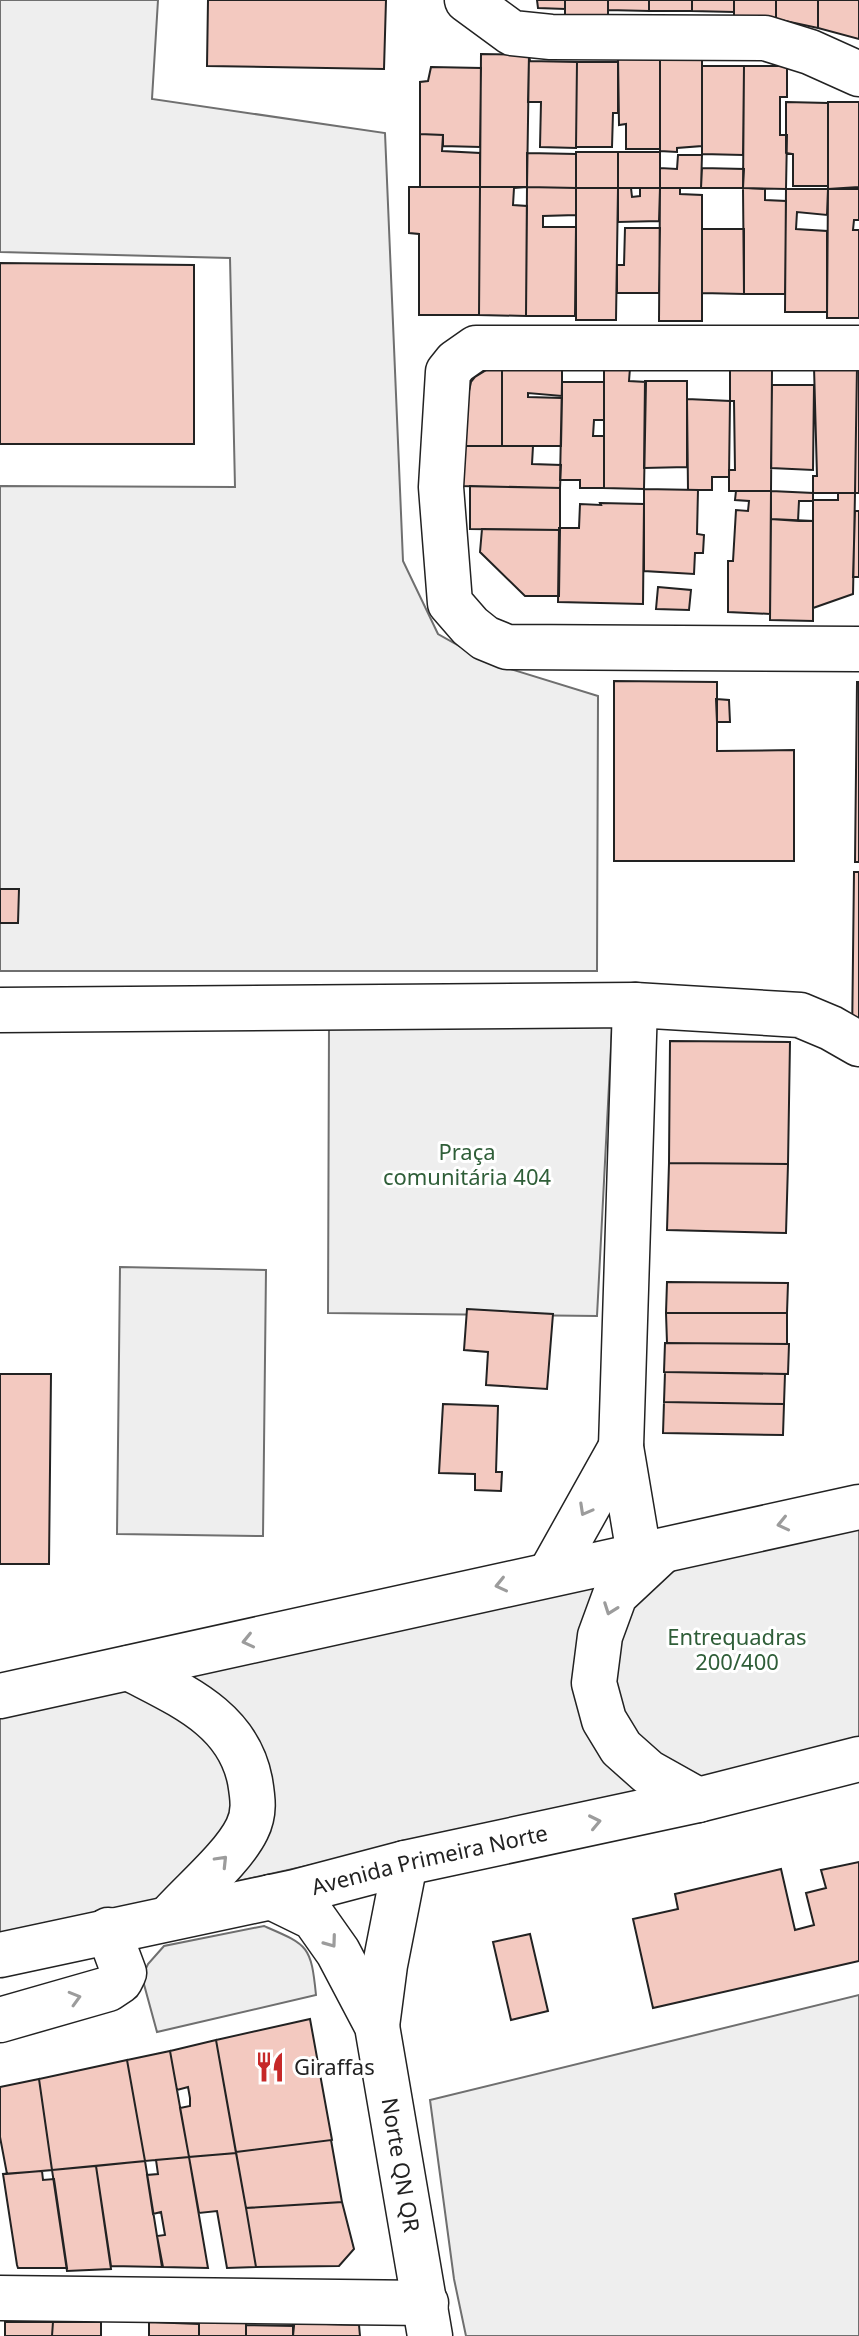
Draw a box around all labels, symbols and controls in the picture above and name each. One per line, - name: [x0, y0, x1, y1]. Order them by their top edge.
- park label: Praça comunitária 404: [383, 1136, 551, 1191]
- one-way arrow: [579, 1501, 595, 1516]
- one-way arrow: [777, 1515, 790, 1532]
- one-way arrow: [495, 1575, 509, 1592]
- one-way arrow: [603, 1601, 620, 1615]
- park label: Entrequadras 200/400: [667, 1621, 807, 1676]
- one-way arrow: [241, 1632, 255, 1649]
- one-way arrow: [588, 1814, 602, 1831]
- street label: Avenida Primeira Norte: [308, 1817, 550, 1901]
- one-way arrow: [213, 1856, 228, 1870]
- one-way arrow: [322, 1934, 336, 1948]
- one-way arrow: [68, 1991, 81, 2007]
- restaurant icon: Giraffas: [253, 2050, 287, 2084]
- place label: Giraffas: [294, 2051, 375, 2081]
- street label: Norte QN QR: [376, 2095, 428, 2234]

